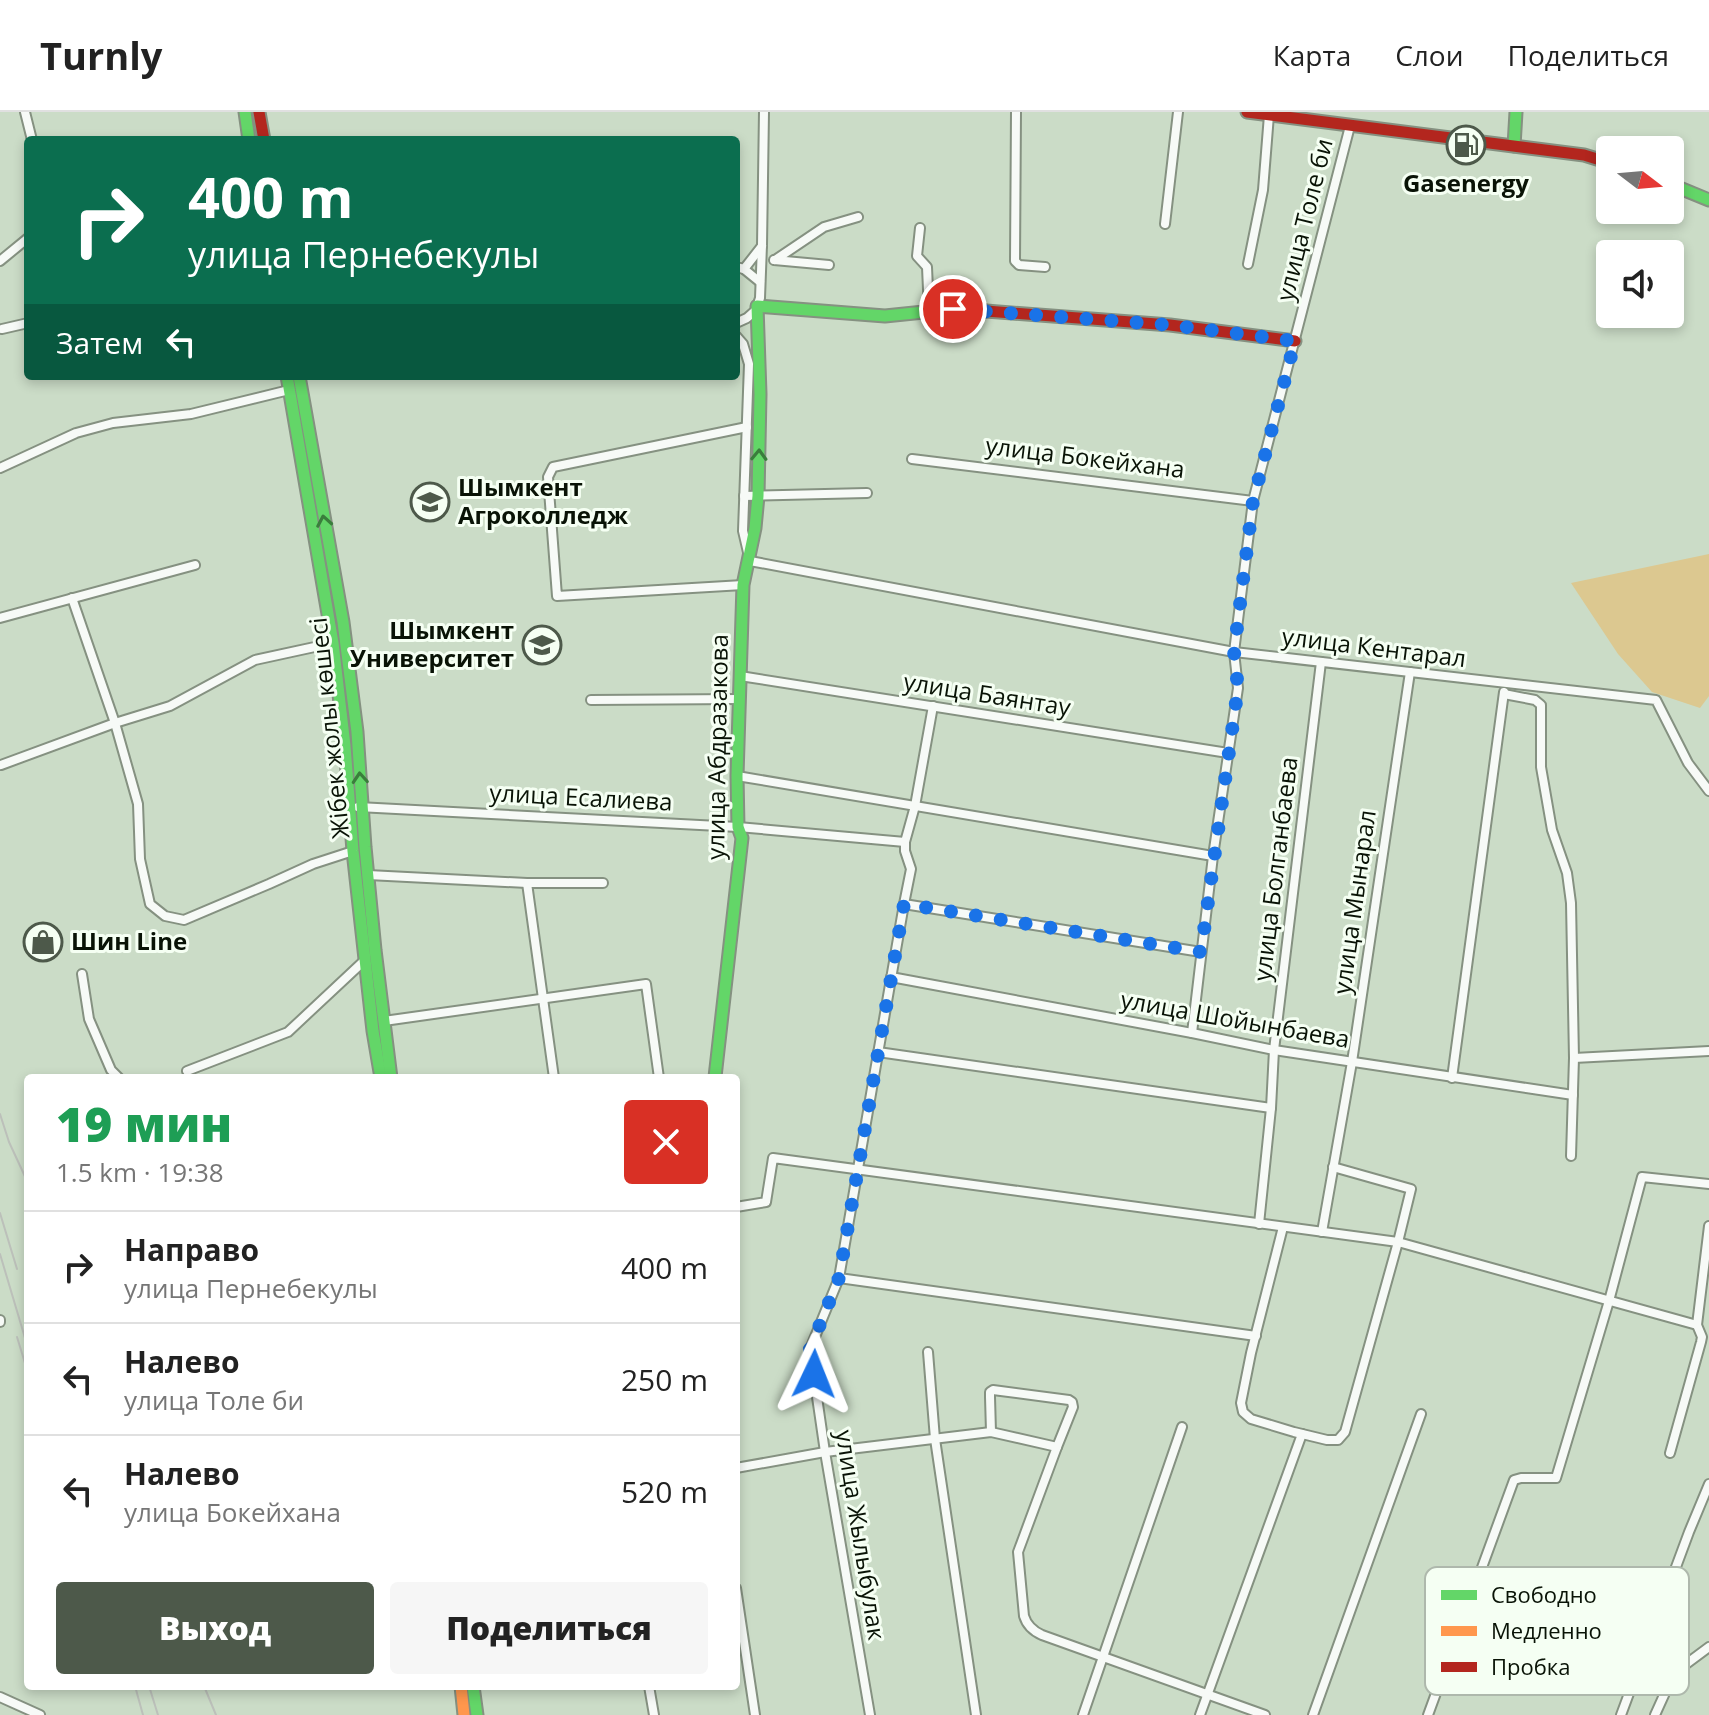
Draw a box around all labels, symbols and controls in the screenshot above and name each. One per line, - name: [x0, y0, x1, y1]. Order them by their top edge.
- text: Turnly: [40, 29, 162, 81]
- text: Карта: [1273, 36, 1351, 74]
- text: Слои: [1395, 36, 1464, 74]
- text: Поделиться: [1508, 36, 1669, 74]
- fuel station icon: Gasenergy: [1445, 124, 1487, 166]
- street label: улица Толе би: [1267, 135, 1340, 304]
- north arrow: [1596, 136, 1684, 224]
- map controls: [1596, 136, 1684, 328]
- text: 400 m: [188, 158, 354, 234]
- place label: Gasenergy: [1403, 166, 1529, 199]
- icon: right: [56, 168, 160, 272]
- text: улица Пернебекулы: [188, 230, 539, 279]
- button: sound: [1596, 240, 1684, 328]
- pin: [919, 275, 987, 343]
- icon: arrive: [931, 287, 975, 331]
- icon: left: [159, 320, 203, 364]
- text: Затем: [56, 322, 143, 363]
- street label: улица Бокейхана: [984, 428, 1187, 485]
- one-way arrow: [750, 448, 767, 461]
- place label: Шымкент Агроколледж: [458, 470, 628, 531]
- school or university icon: Шымкент Агроколледж: [409, 481, 451, 523]
- one-way arrow: [316, 514, 333, 527]
- place label: Шымкент Университет: [350, 613, 514, 674]
- street label: Жібек жолы көшесі: [300, 616, 357, 840]
- street label: улица Кентарал: [1280, 619, 1468, 674]
- school or university icon: Шымкент Университет: [521, 624, 563, 666]
- street label: улица Абдразакова: [698, 634, 735, 860]
- street label: улица Баянтау: [901, 664, 1074, 723]
- street label: улица Болганбаева: [1244, 755, 1305, 983]
- one-way arrow: [352, 771, 369, 784]
- street label: улица Есалиева: [489, 775, 674, 818]
- street label: улица Мынарал: [1324, 807, 1383, 996]
- shop icon: Шин Line: [22, 921, 64, 963]
- place label: Шин Line: [71, 924, 187, 957]
- street label: улица Шойынбаева: [1118, 982, 1352, 1055]
- text: 19 мин: [56, 1091, 232, 1156]
- button: close: [624, 1100, 708, 1184]
- text: 1.5 km · 19:38: [56, 1154, 224, 1190]
- text: Направо: [124, 1229, 259, 1270]
- icon: right: [56, 1245, 100, 1289]
- text: 400 m: [621, 1247, 708, 1288]
- text: улица Пернебекулы: [124, 1270, 378, 1306]
- position arrow: [772, 1332, 856, 1416]
- text: Налево: [124, 1341, 240, 1382]
- icon: left: [56, 1357, 100, 1401]
- text: 250 m: [621, 1359, 708, 1400]
- text: улица Толе би: [124, 1382, 304, 1418]
- street label: улица Жылыбулак: [829, 1427, 894, 1643]
- text: Налево: [124, 1453, 240, 1494]
- icon: left: [56, 1469, 100, 1513]
- text: 520 m: [621, 1471, 708, 1512]
- text: улица Бокейхана: [124, 1494, 341, 1530]
- legend: [1425, 1567, 1689, 1695]
- text: Свободно: [1491, 1579, 1597, 1609]
- button: Выход: [56, 1582, 374, 1674]
- button: Поделиться: [390, 1582, 708, 1674]
- text: Медленно: [1491, 1615, 1602, 1645]
- text: Пробка: [1491, 1651, 1570, 1681]

